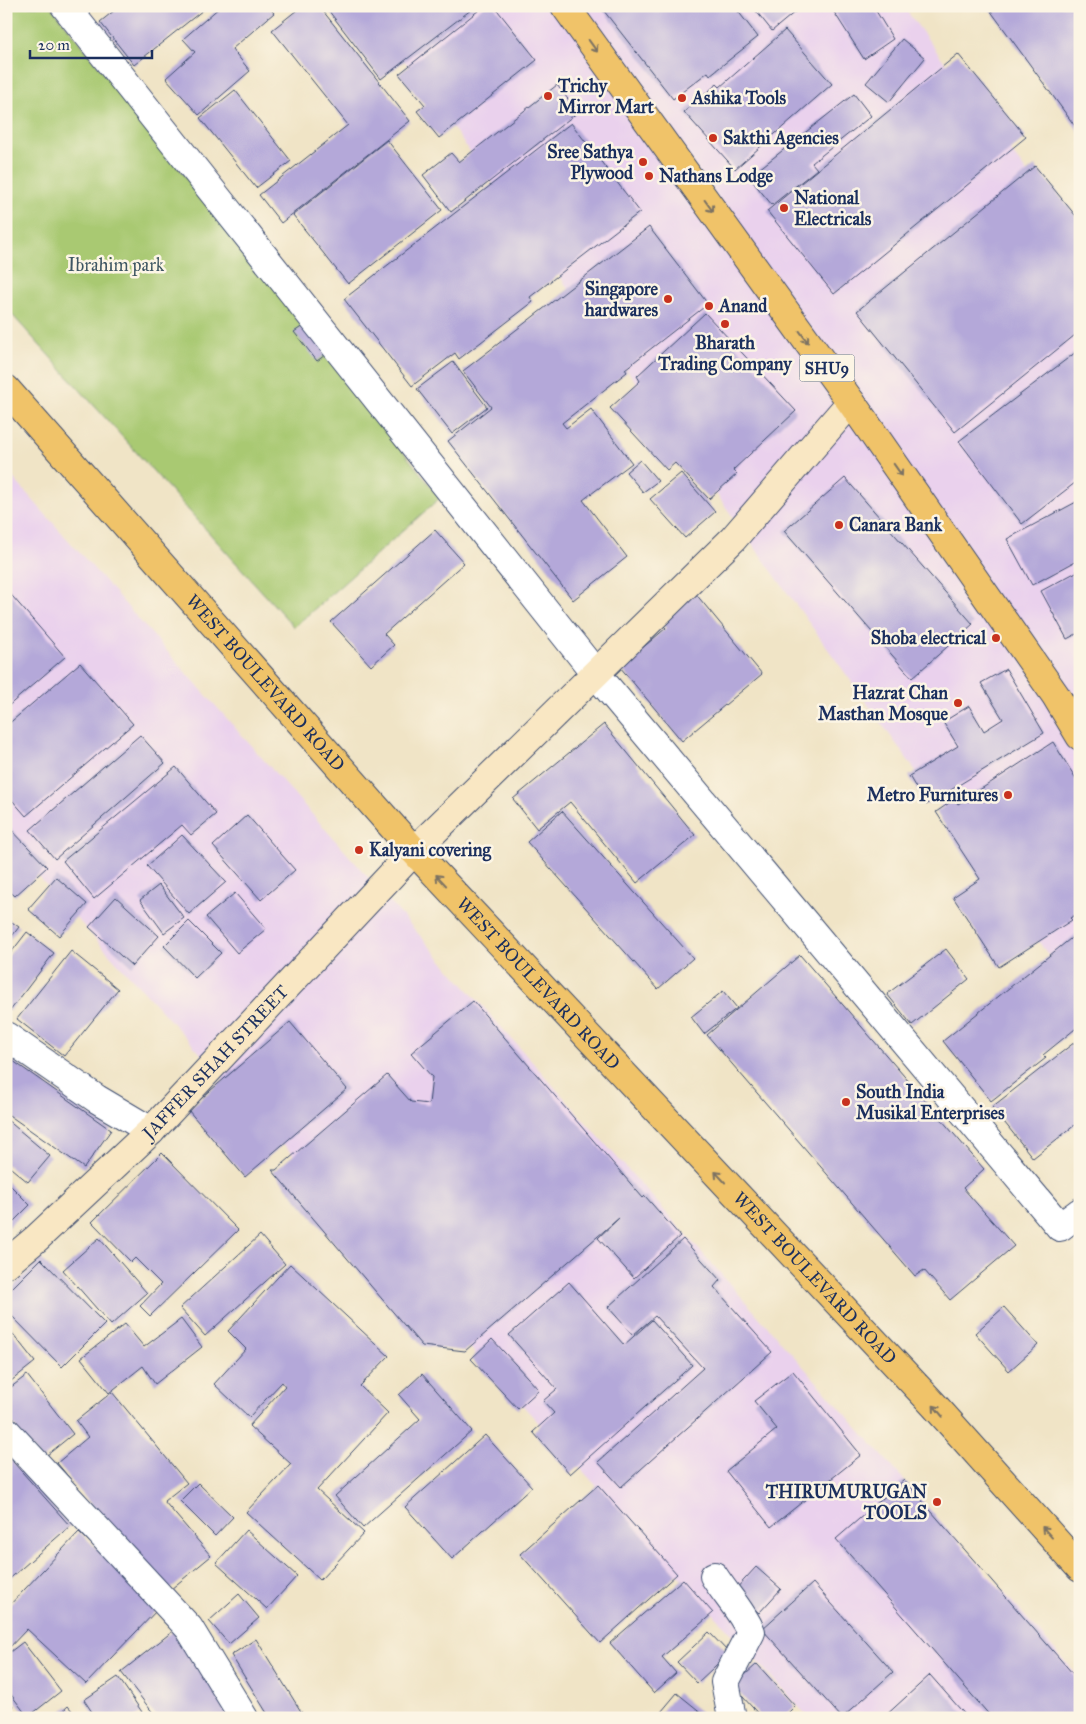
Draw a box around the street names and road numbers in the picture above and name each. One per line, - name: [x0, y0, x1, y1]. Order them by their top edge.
- road number: SHU9: [800, 354, 854, 382]
- street label: WEST BOULEVARD ROAD: [182, 590, 349, 776]
- street label: WEST BOULEVARD ROAD: [452, 893, 625, 1074]
- street label: JAFFER SHAH STREET: [137, 981, 293, 1146]
- street label: WEST BOULEVARD ROAD: [729, 1187, 901, 1369]

